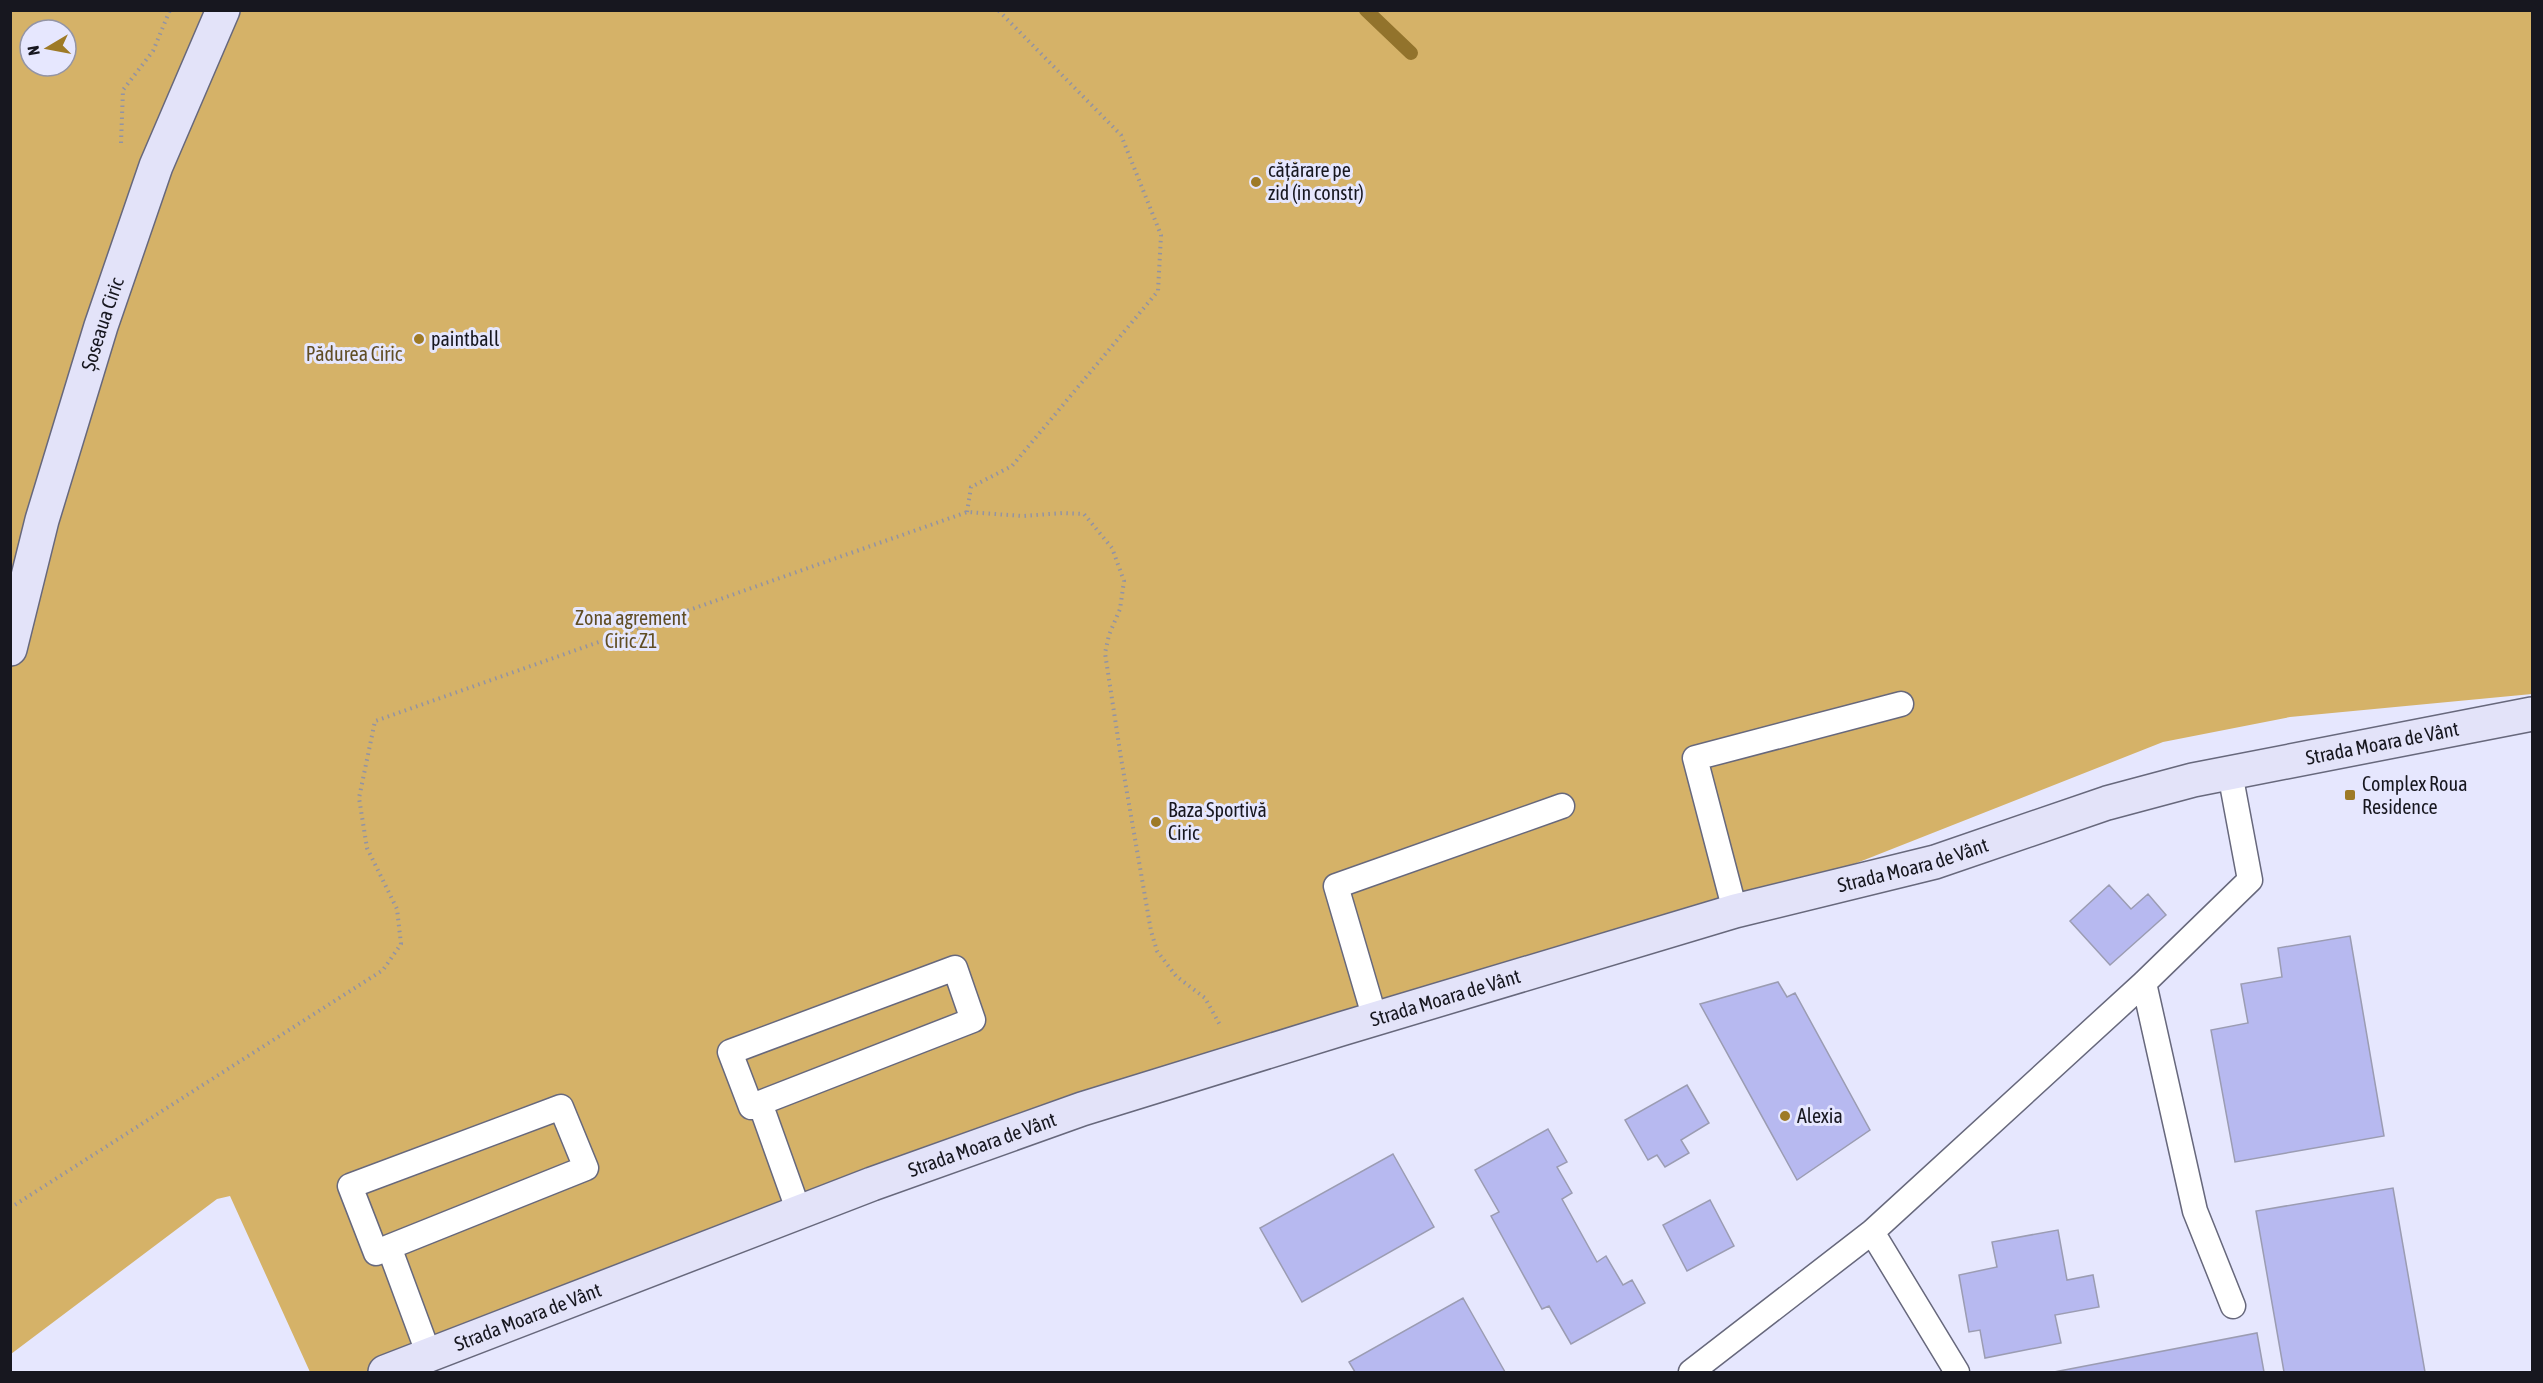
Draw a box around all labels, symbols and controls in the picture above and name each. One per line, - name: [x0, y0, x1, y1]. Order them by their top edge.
- north arrow: [18, 18, 78, 78]
- text: N: [24, 44, 43, 57]
- place label: cățărare pe zid (in constr): [1268, 158, 1364, 204]
- marker: cățărare pe zid (in constr): [1249, 175, 1263, 189]
- street label: Șoseaua Ciric: [76, 274, 128, 373]
- place label: paintball: [431, 327, 500, 350]
- marker: paintball: [412, 332, 426, 346]
- park label: Pădurea Ciric: [306, 342, 403, 365]
- park label: Zona agrement Ciric Z1: [575, 606, 687, 652]
- street label: Strada Moara de Vânt: [2304, 716, 2461, 769]
- place label: Complex Roua Residence: [2362, 772, 2467, 818]
- marker: Complex Roua Residence: [2343, 788, 2357, 802]
- place label: Baza Sportivă Ciric: [1168, 798, 1267, 844]
- marker: Baza Sportivă Ciric: [1149, 815, 1163, 829]
- street label: Strada Moara de Vânt: [1835, 833, 1991, 896]
- street label: Strada Moara de Vânt: [1367, 964, 1523, 1031]
- place label: Alexia: [1797, 1104, 1843, 1127]
- street label: Strada Moara de Vânt: [905, 1107, 1059, 1181]
- marker: Alexia: [1778, 1109, 1792, 1123]
- street label: Strada Moara de Vânt: [451, 1278, 604, 1355]

